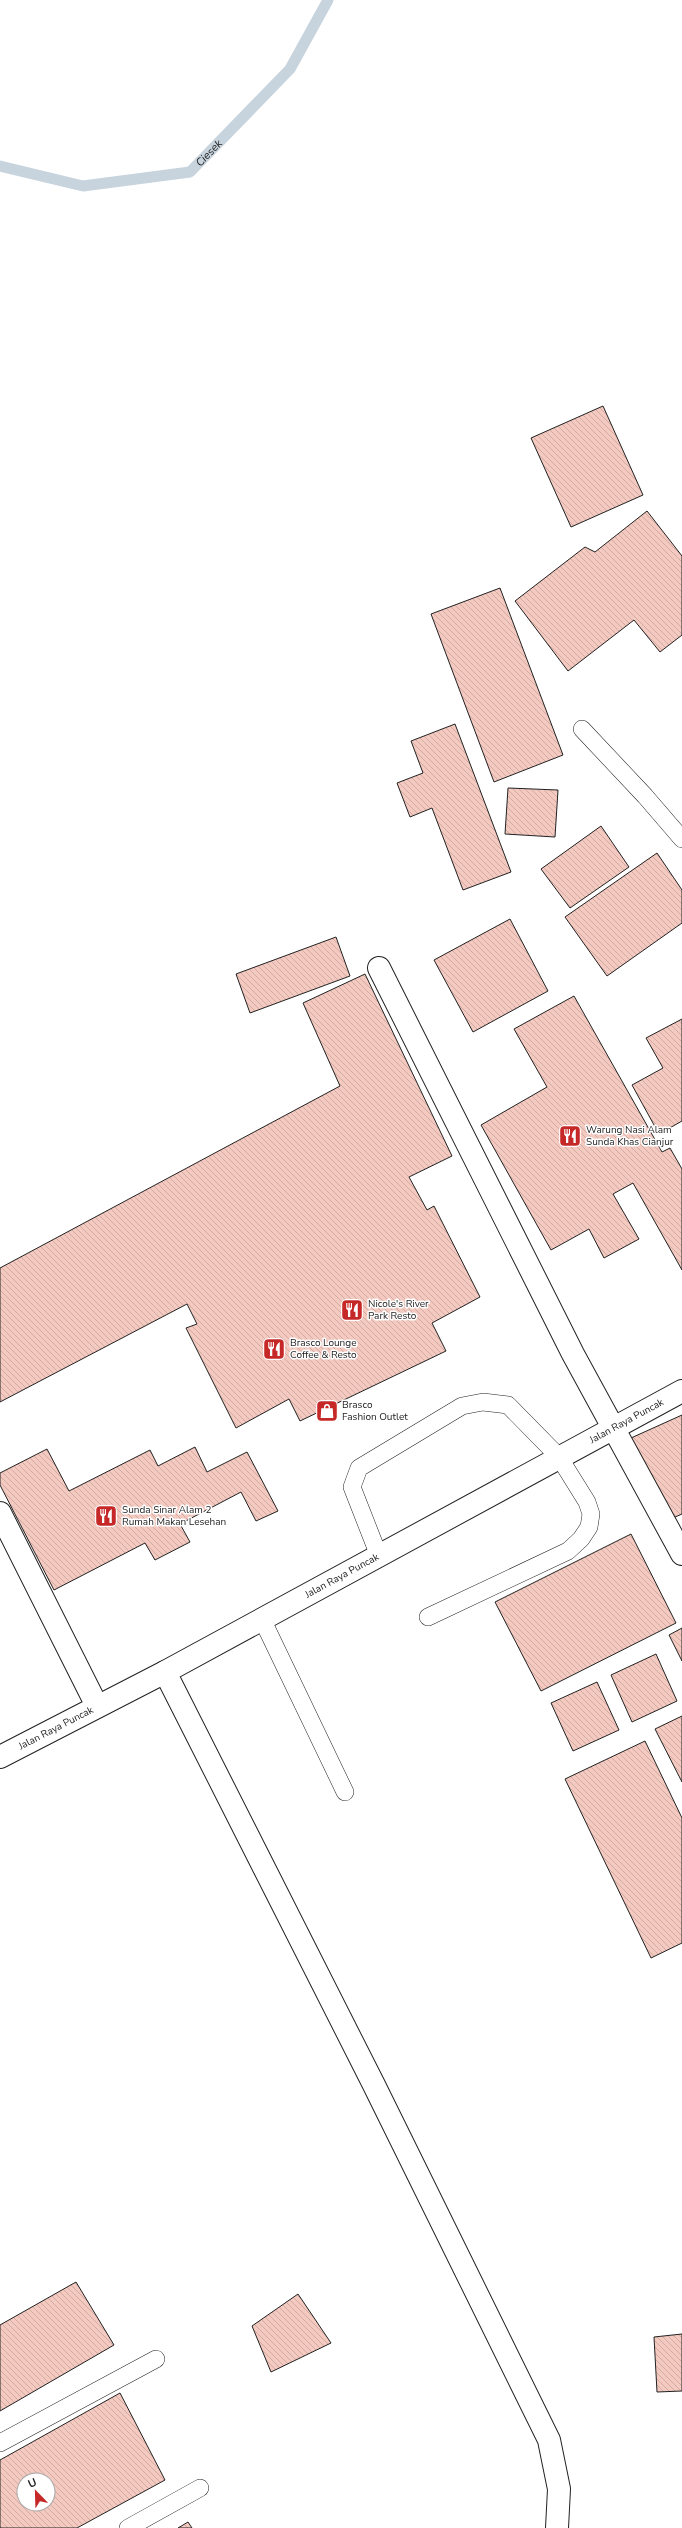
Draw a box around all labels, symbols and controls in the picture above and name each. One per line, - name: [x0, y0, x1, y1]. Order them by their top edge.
- water label: Ciesek: [192, 136, 226, 170]
- restaurant icon: Warung Nasi Alam Sunda Khas Cianjur: [557, 1123, 583, 1149]
- place label: Warung Nasi Alam Sunda Khas Cianjur: [586, 1123, 674, 1149]
- restaurant icon: Nicole's River Park Resto: [339, 1297, 365, 1323]
- place label: Nicole's River Park Resto: [368, 1297, 429, 1323]
- restaurant icon: Brasco Lounge Coffee & Resto: [261, 1336, 287, 1362]
- place label: Brasco Lounge Coffee & Resto: [290, 1336, 357, 1362]
- street label: Jalan Raya Puncak: [586, 1395, 667, 1447]
- shop icon: Brasco Fashion Outlet: [314, 1398, 340, 1424]
- place label: Brasco Fashion Outlet: [342, 1398, 408, 1424]
- restaurant icon: Sunda Sinar Alam 2 Rumah Makan Lesehan: [93, 1503, 119, 1529]
- place label: Sunda Sinar Alam 2 Rumah Makan Lesehan: [122, 1503, 226, 1529]
- street label: Jalan Raya Puncak: [301, 1550, 382, 1602]
- street label: Jalan Raya Puncak: [15, 1703, 97, 1754]
- north arrow: [16, 2472, 56, 2512]
- text: U: [26, 2475, 39, 2492]

